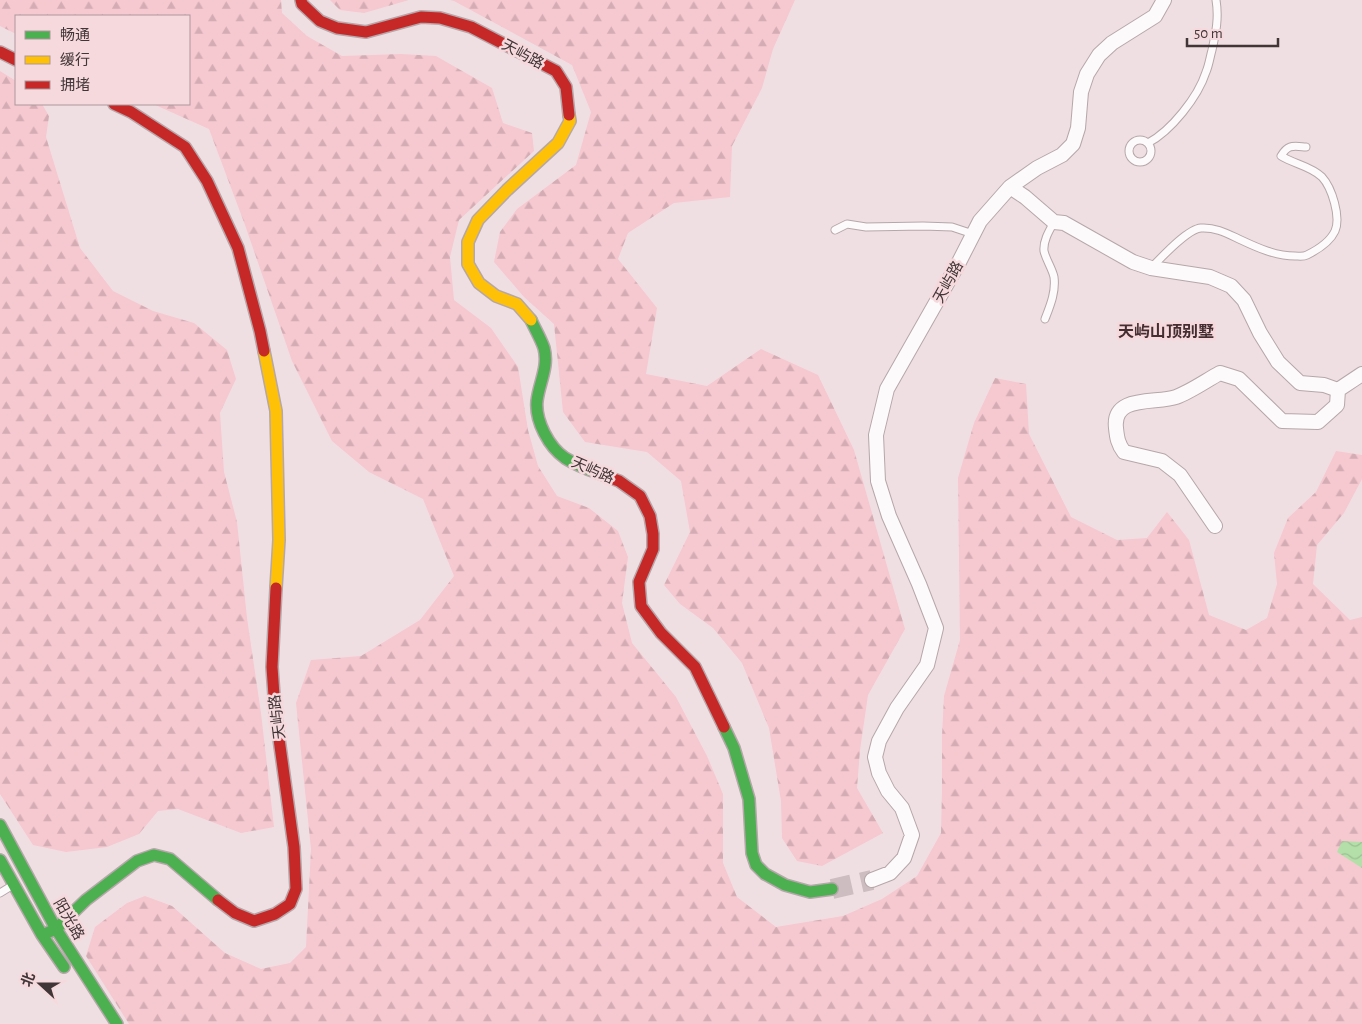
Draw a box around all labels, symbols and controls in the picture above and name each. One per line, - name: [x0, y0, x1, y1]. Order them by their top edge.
- legend: [15, 15, 190, 105]
- scale bar: [1187, 15, 1278, 47]
- text: 50 m: [1194, 26, 1223, 41]
- text: 畅通: [60, 27, 90, 43]
- street label: 天屿路: [499, 36, 547, 72]
- text: 缓行: [60, 52, 90, 68]
- text: 拥堵: [60, 77, 90, 93]
- street label: 天屿路: [930, 258, 966, 306]
- district label: 天屿山顶别墅: [1118, 323, 1214, 340]
- street label: 天屿路: [569, 454, 617, 486]
- street label: 天屿路: [266, 694, 288, 740]
- street label: 阳光路: [51, 896, 87, 942]
- north arrow: [15, 959, 65, 1009]
- text: 北: [19, 970, 38, 989]

